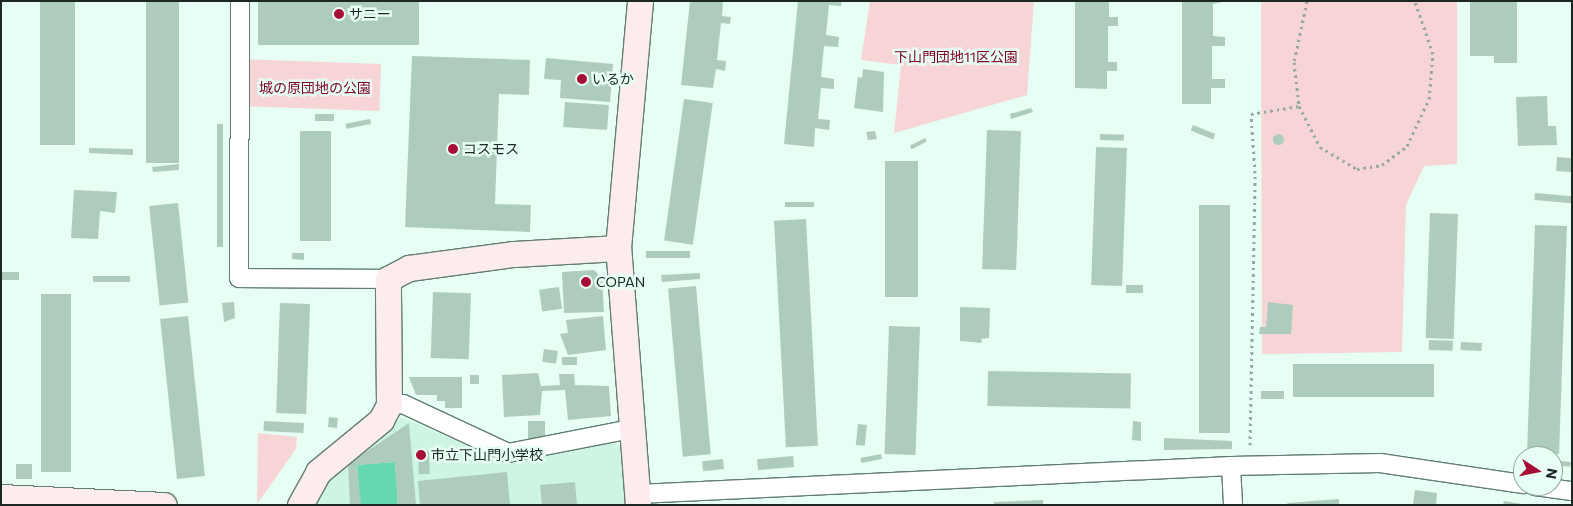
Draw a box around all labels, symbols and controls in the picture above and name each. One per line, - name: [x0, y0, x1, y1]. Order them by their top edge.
- place label: サニー: [349, 6, 391, 22]
- marker: サニー: [333, 8, 345, 20]
- park label: 下山門団地11区公園: [894, 49, 1018, 65]
- place label: いるか: [592, 71, 634, 87]
- marker: いるか: [576, 73, 588, 85]
- park label: 城の原団地の公園: [259, 80, 371, 96]
- place label: コスモス: [463, 141, 519, 157]
- marker: コスモス: [447, 143, 459, 155]
- place label: COPAN: [596, 274, 645, 290]
- marker: COPAN: [580, 276, 592, 288]
- north arrow: [1513, 446, 1563, 496]
- place label: 市立下山門小学校: [431, 447, 543, 463]
- marker: 市立下山門小学校: [415, 449, 427, 461]
- text: N: [1543, 467, 1562, 481]

